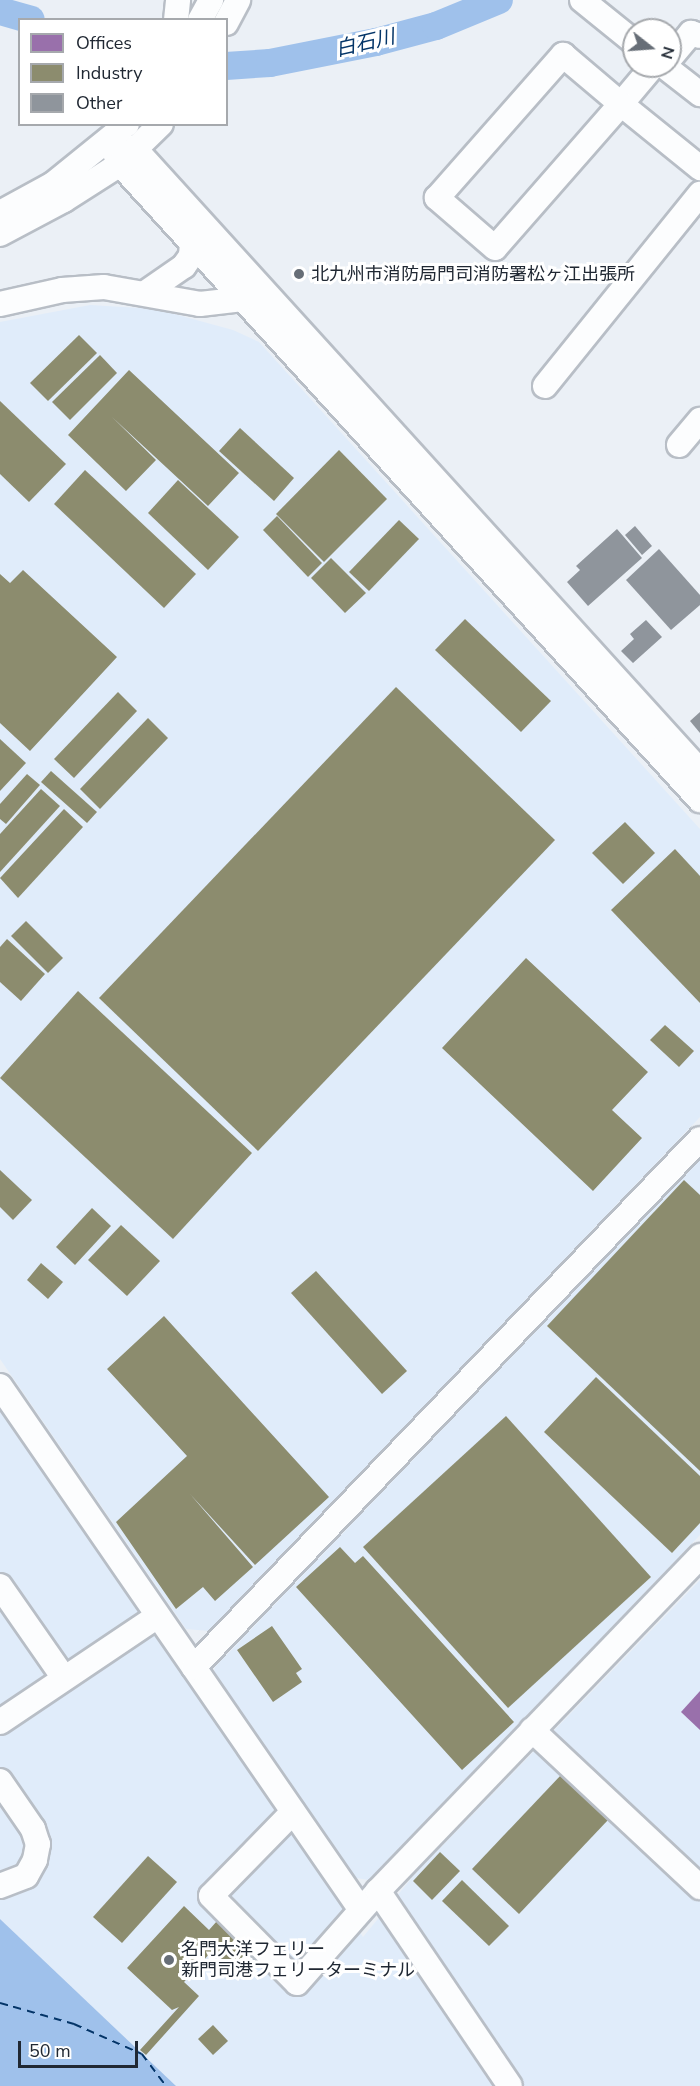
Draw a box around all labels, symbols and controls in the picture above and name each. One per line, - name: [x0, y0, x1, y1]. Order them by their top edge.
- legend: [18, 18, 228, 126]
- north arrow: [622, 18, 682, 78]
- water label: 白石川: [333, 25, 397, 61]
- text: Offices: [76, 31, 132, 55]
- text: N: [655, 44, 680, 62]
- text: Industry: [76, 61, 143, 85]
- text: Other: [76, 91, 122, 115]
- place label: 北九州市消防局門司消防署松ヶ江出張所: [311, 263, 635, 285]
- marker: 北九州市消防局門司消防署松ヶ江出張所: [292, 267, 306, 281]
- place label: 名門大洋フェリー 新門司港フェリーターミナル: [181, 1939, 415, 1982]
- marker: 名門大洋フェリー 新門司港フェリーターミナル: [162, 1953, 176, 1967]
- scale bar: [21, 2029, 141, 2067]
- text: 50 m: [29, 2039, 71, 2063]

